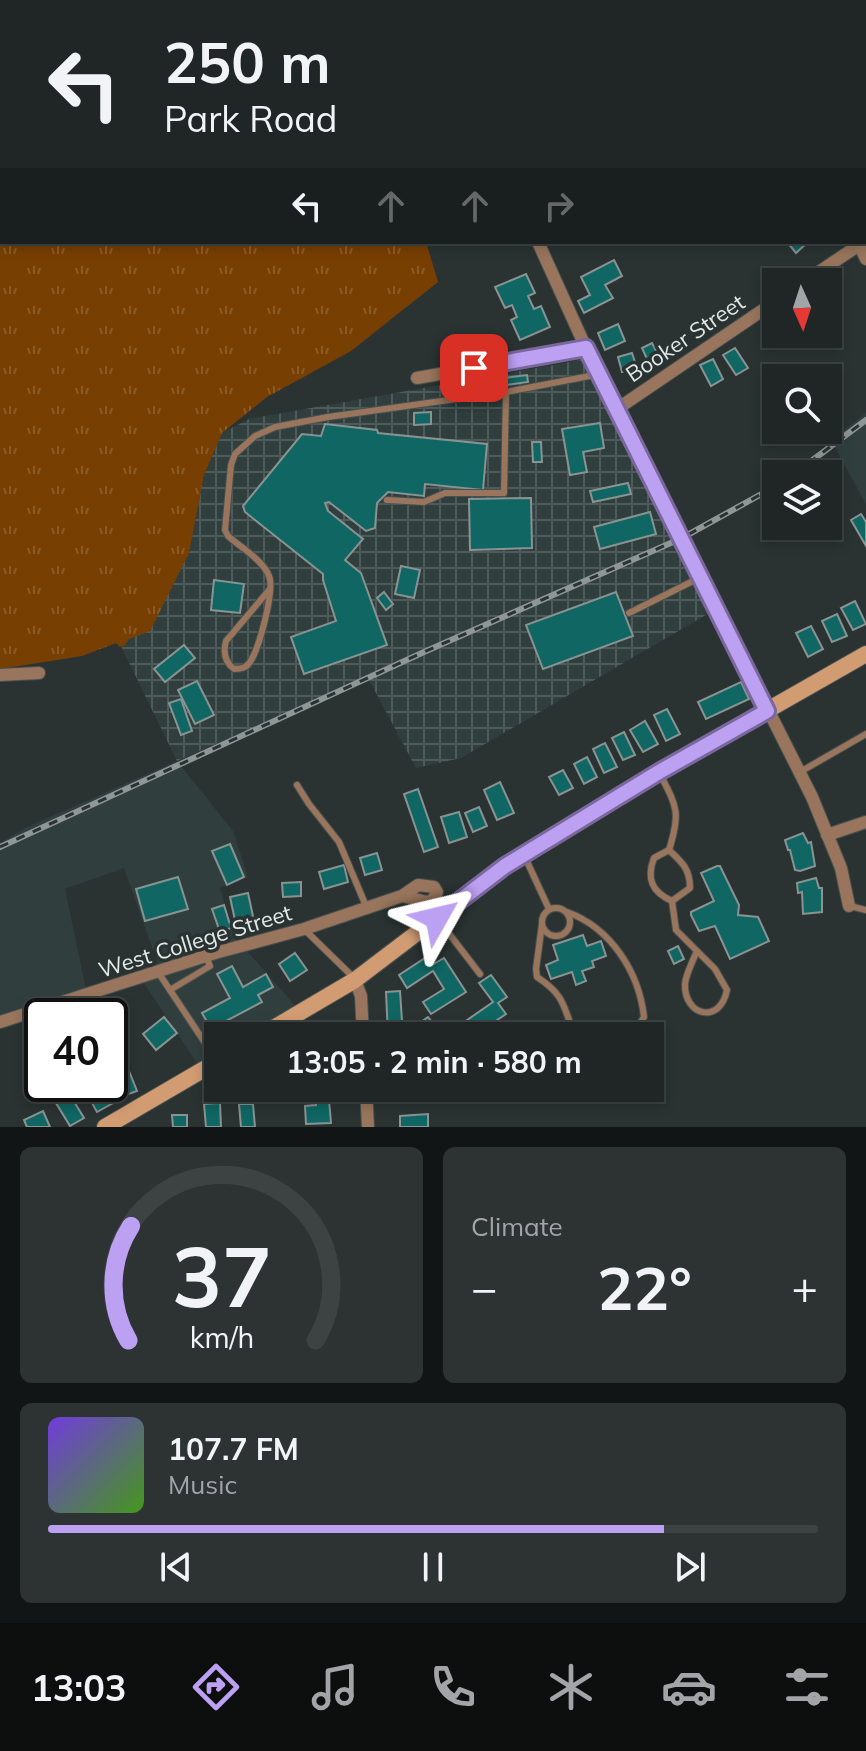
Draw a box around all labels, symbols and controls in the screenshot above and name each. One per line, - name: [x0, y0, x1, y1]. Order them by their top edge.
- text: 250 m: [164, 27, 331, 97]
- icon: left: [32, 32, 136, 136]
- text: Park Road: [164, 96, 337, 141]
- icon: left: [285, 184, 329, 228]
- icon: ahead: [369, 184, 413, 228]
- icon: ahead: [453, 184, 497, 228]
- icon: right: [537, 184, 581, 228]
- north arrow: [762, 268, 842, 348]
- map controls: [762, 268, 842, 540]
- street label: Booker Street: [620, 288, 750, 388]
- pin: [440, 334, 508, 402]
- icon: arrive: [452, 346, 496, 390]
- button: search: [762, 364, 842, 444]
- button: layers: [762, 460, 842, 540]
- position arrow: [395, 876, 479, 960]
- street label: West College Street: [95, 898, 295, 984]
- speed limit sign: 40: [24, 998, 128, 1102]
- text: 13:05 · 2 min · 580 m: [286, 1043, 582, 1081]
- text: Climate: [471, 1210, 563, 1243]
- text: 37: [172, 1223, 271, 1328]
- text: 22°: [597, 1250, 692, 1325]
- text: −: [471, 1260, 497, 1315]
- text: +: [792, 1260, 818, 1315]
- text: km/h: [189, 1319, 254, 1355]
- text: 107.7 FM: [168, 1430, 299, 1468]
- text: Music: [168, 1468, 237, 1501]
- icon: previous: [154, 1545, 198, 1589]
- icon: pause: [411, 1545, 455, 1589]
- icon: next: [668, 1545, 712, 1589]
- icon: directions: [188, 1659, 244, 1715]
- icon: music: [307, 1659, 363, 1715]
- icon: phone: [425, 1659, 481, 1715]
- icon: climate: [543, 1659, 599, 1715]
- icon: car: [661, 1659, 717, 1715]
- icon: filters: [779, 1659, 835, 1715]
- text: 13:03: [31, 1665, 126, 1710]

